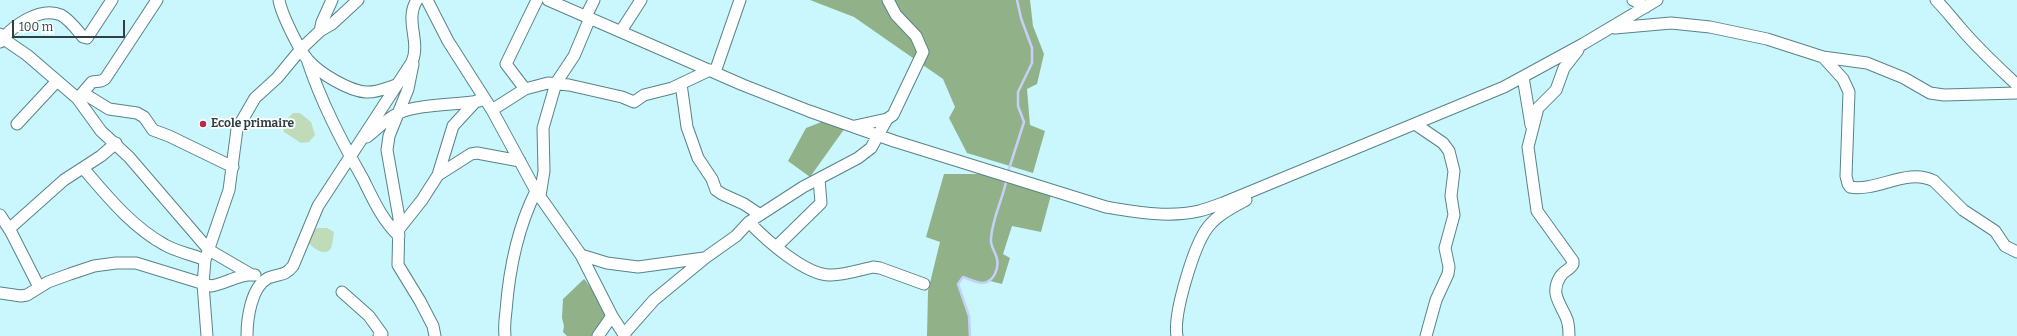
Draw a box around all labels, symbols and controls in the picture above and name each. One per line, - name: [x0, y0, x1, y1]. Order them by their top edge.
- scale bar: [14, 12, 127, 38]
- text: 100 m: [19, 20, 53, 34]
- place label: Ecole primaire: [211, 117, 294, 131]
- marker: Ecole primaire: [198, 119, 208, 129]

